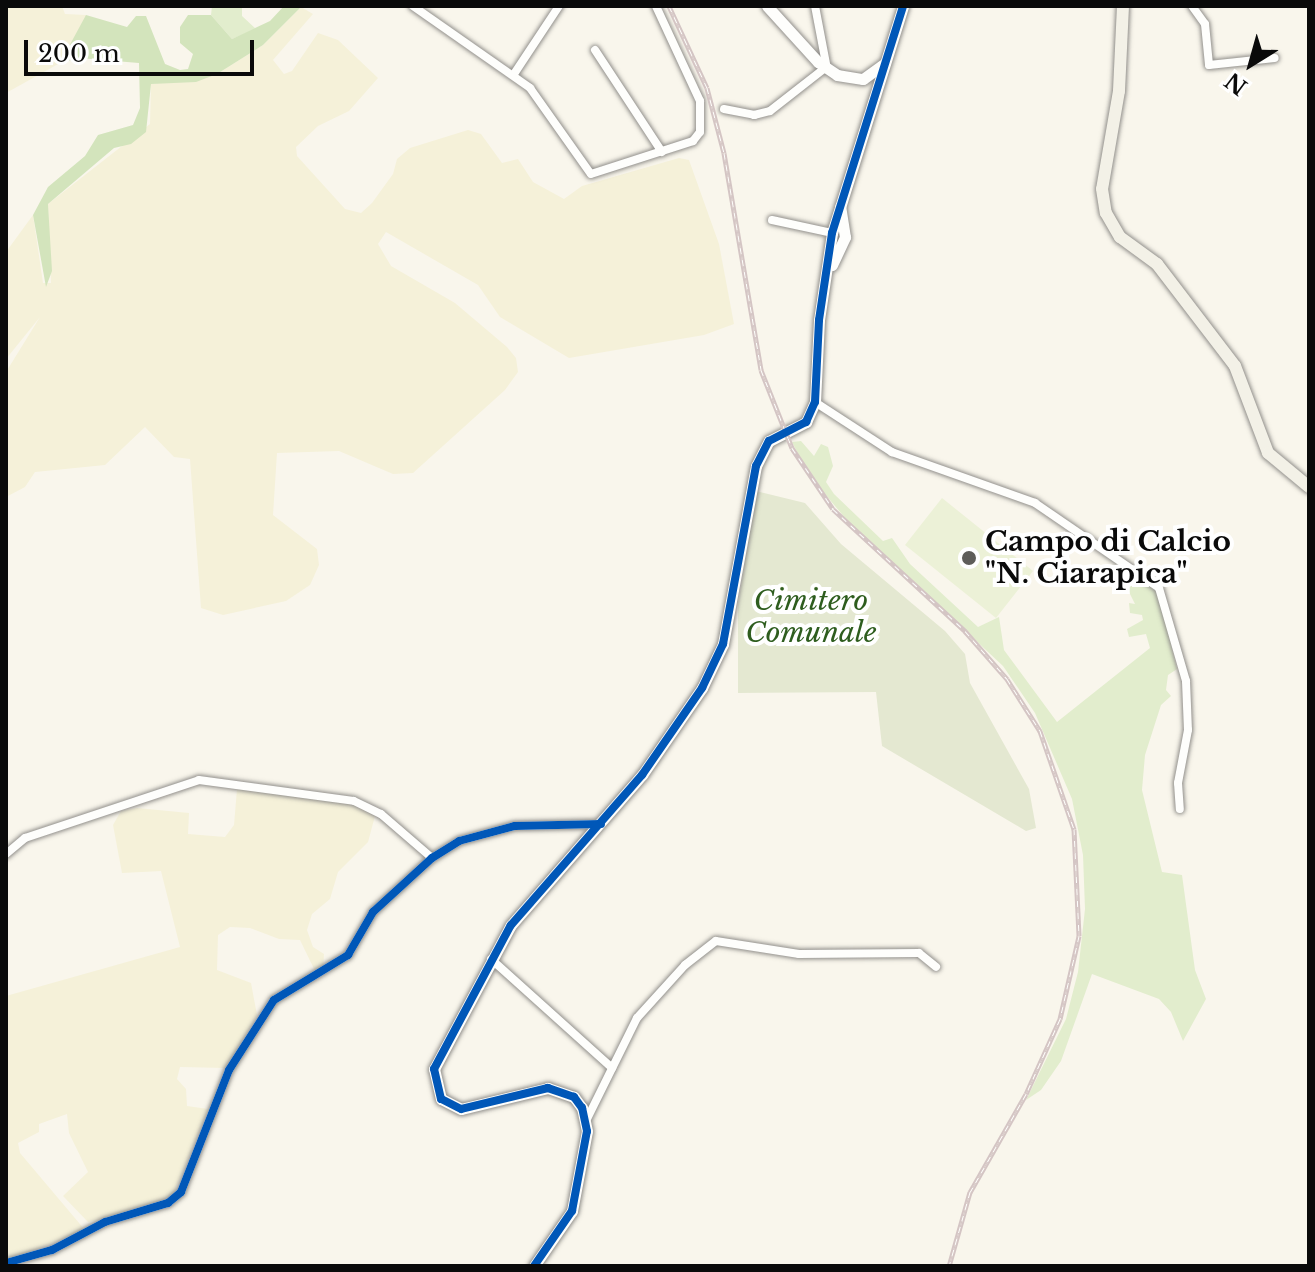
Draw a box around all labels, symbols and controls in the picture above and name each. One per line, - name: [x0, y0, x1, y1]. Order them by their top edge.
- scale bar: [28, 24, 258, 74]
- north arrow: [1211, 24, 1291, 104]
- text: 200 m: [38, 39, 120, 68]
- text: N: [1220, 67, 1253, 101]
- place label: Campo di Calcio "N. Ciarapica": [985, 525, 1231, 591]
- marker: Campo di Calcio "N. Ciarapica": [960, 549, 978, 567]
- park label: Cimitero Comunale: [745, 584, 877, 650]

